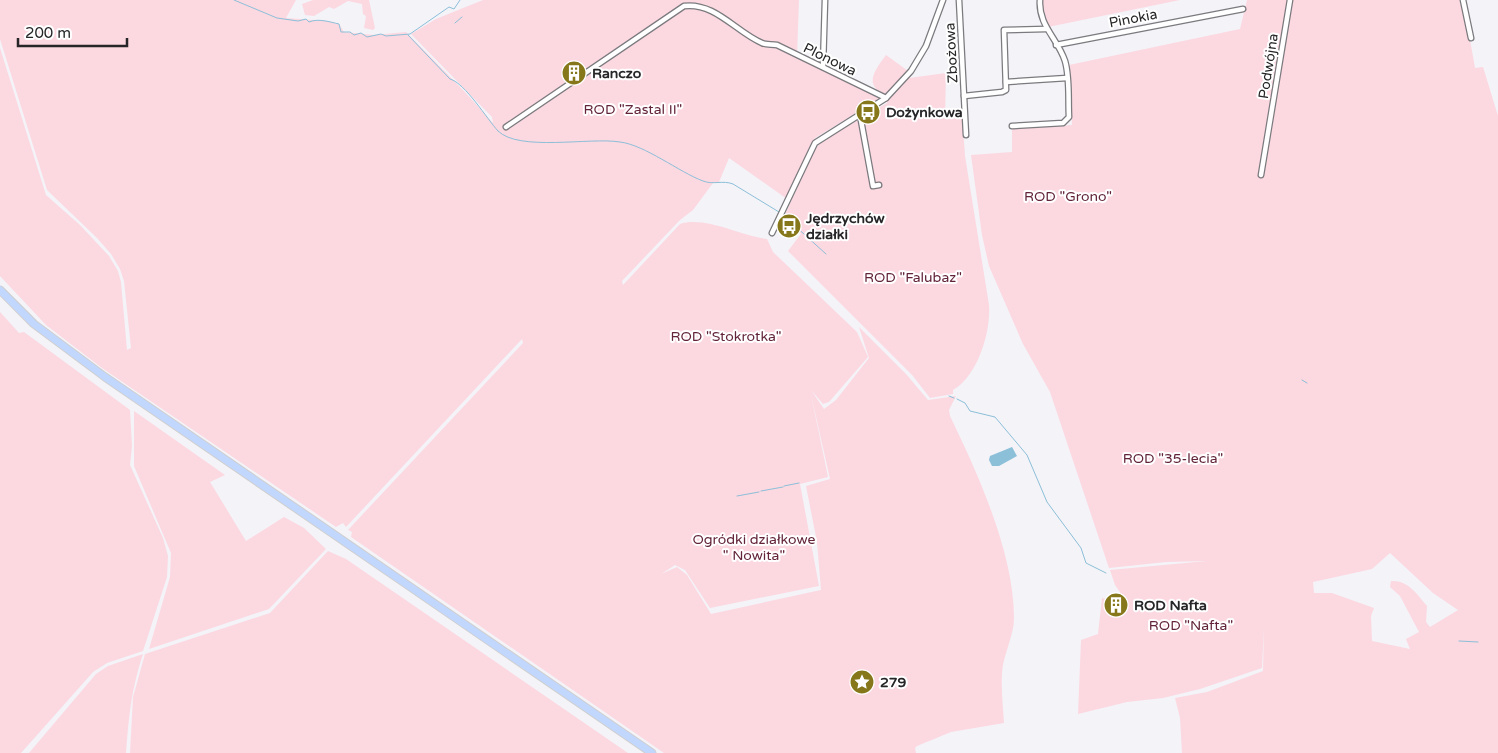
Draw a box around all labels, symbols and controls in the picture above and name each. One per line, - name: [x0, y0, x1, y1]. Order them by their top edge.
- street label: Pinokia: [1108, 5, 1159, 31]
- scale bar: [18, 15, 126, 47]
- street label: Zbożowa: [941, 22, 962, 84]
- text: 200 m: [25, 24, 71, 42]
- street label: Podwójna: [1255, 32, 1282, 100]
- street label: Plonowa: [800, 39, 859, 80]
- building icon: Ranczo: [561, 60, 587, 86]
- place label: Ranczo: [592, 65, 642, 82]
- bus stop icon: Dożynkowa: [855, 99, 881, 125]
- park label: ROD "Zastal II": [584, 101, 682, 118]
- place label: Dożynkowa: [886, 104, 963, 121]
- park label: ROD "Grono": [1024, 188, 1112, 205]
- place label: Jędrzychów działki: [805, 210, 885, 243]
- bus stop icon: Jędrzychów działki: [776, 213, 802, 239]
- park label: ROD "Falubaz": [864, 269, 962, 286]
- park label: ROD "Stokrotka": [670, 328, 782, 345]
- park label: ROD "35-lecia": [1123, 450, 1223, 467]
- park label: Ogródki działkowe " Nowita": [693, 531, 815, 564]
- building icon: ROD Nafta: [1103, 592, 1129, 618]
- place label: ROD Nafta: [1134, 597, 1207, 614]
- park label: ROD "Nafta": [1149, 617, 1233, 634]
- place icon: 279: [849, 669, 875, 695]
- place label: 279: [880, 674, 907, 691]

